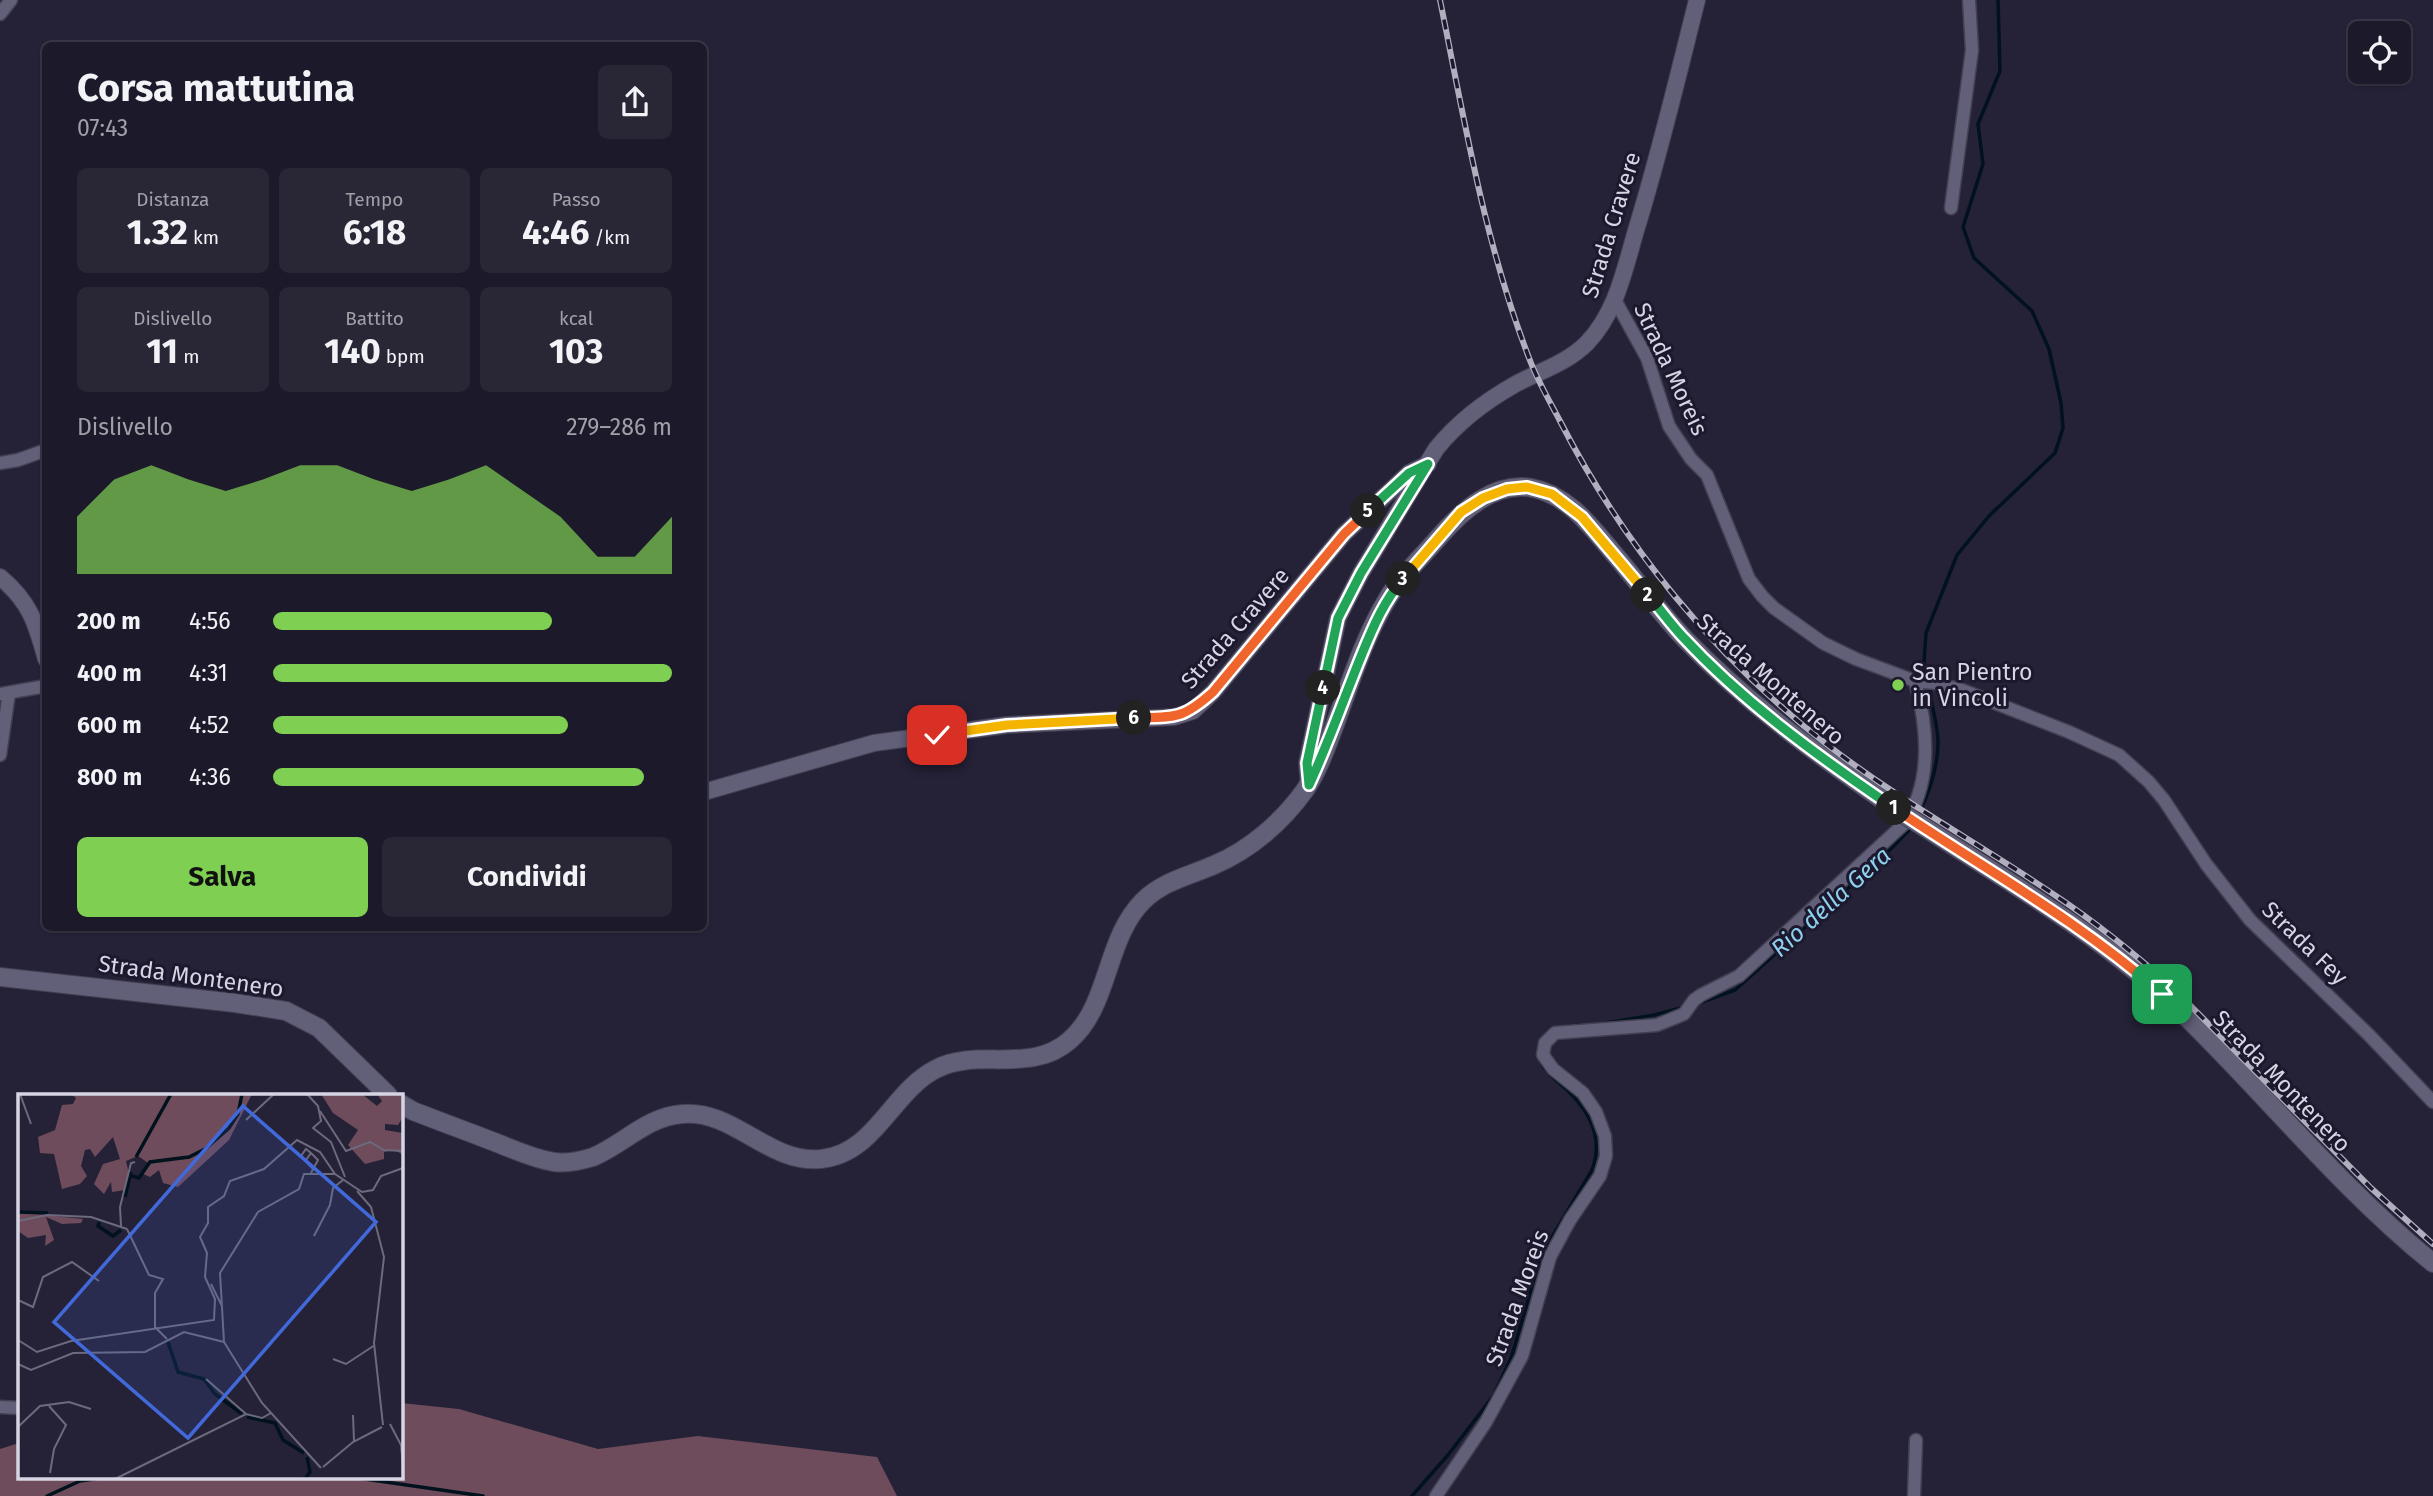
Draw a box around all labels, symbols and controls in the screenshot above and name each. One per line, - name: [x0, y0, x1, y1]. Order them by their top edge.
- map controls: [2348, 21, 2411, 84]
- button: locate: [2348, 21, 2411, 84]
- text: Corsa mattutina: [77, 65, 355, 111]
- button: share: [598, 65, 672, 139]
- text: 07:43: [77, 114, 128, 142]
- street label: Strada Cravere: [1576, 149, 1646, 301]
- text: Distanza: [136, 188, 209, 211]
- text: Tempo: [346, 188, 403, 211]
- text: Passo: [552, 188, 601, 211]
- text: 1.32: [127, 211, 188, 253]
- text: 6:18: [343, 211, 406, 253]
- text: 4:46: [522, 211, 589, 253]
- text: km: [188, 226, 219, 249]
- text: /km: [589, 226, 630, 249]
- street label: Strada Moreis: [1628, 298, 1714, 440]
- text: Dislivello: [133, 307, 212, 330]
- text: Battito: [345, 307, 404, 330]
- text: kcal: [559, 307, 593, 330]
- text: 11: [146, 330, 178, 372]
- text: 140: [324, 330, 381, 372]
- text: 103: [549, 330, 603, 372]
- text: m: [178, 345, 199, 368]
- text: bpm: [381, 345, 425, 368]
- text: Dislivello: [77, 413, 173, 441]
- text: 279–286 m: [566, 413, 672, 441]
- pin: 5: [1350, 494, 1386, 528]
- text: 5: [1362, 499, 1373, 522]
- street label: Strada Cravere: [1175, 562, 1295, 694]
- pin: 3: [1386, 562, 1420, 596]
- text: 3: [1398, 567, 1407, 590]
- pin: 2: [1630, 578, 1666, 612]
- text: 2: [1643, 583, 1652, 606]
- text: 200 m: [77, 607, 141, 635]
- text: 4:56: [189, 607, 231, 635]
- street label: Strada Montenero: [1691, 607, 1851, 751]
- place label: San Pientro in Vincoli: [1912, 658, 2032, 712]
- text: 400 m: [77, 659, 142, 687]
- text: 4:31: [189, 659, 228, 687]
- pin: 4: [1306, 670, 1340, 706]
- text: 4: [1317, 676, 1328, 699]
- marker: San Pientro in Vincoli: [1890, 677, 1906, 693]
- pin: 6: [1116, 700, 1152, 736]
- pin: [907, 705, 967, 765]
- text: 6: [1128, 706, 1139, 729]
- text: 600 m: [77, 711, 142, 739]
- text: 4:52: [189, 711, 229, 739]
- icon: check: [918, 716, 956, 754]
- text: 800 m: [77, 763, 142, 791]
- text: 4:36: [189, 763, 231, 791]
- pin: 1: [1876, 790, 1912, 826]
- text: 1: [1889, 796, 1898, 819]
- button: Salva: [77, 837, 368, 917]
- button: Condividi: [382, 837, 672, 917]
- water label: Rio della Gera: [1766, 841, 1896, 963]
- street label: Strada Fey: [2256, 895, 2354, 991]
- street label: Strada Montenero: [97, 949, 285, 1003]
- pin: [2132, 964, 2192, 1024]
- icon: arrive: [2143, 975, 2181, 1013]
- street label: Strada Montenero: [2207, 1004, 2357, 1158]
- inset map: [18, 1094, 402, 1478]
- street label: Strada Moreis: [1479, 1226, 1555, 1370]

